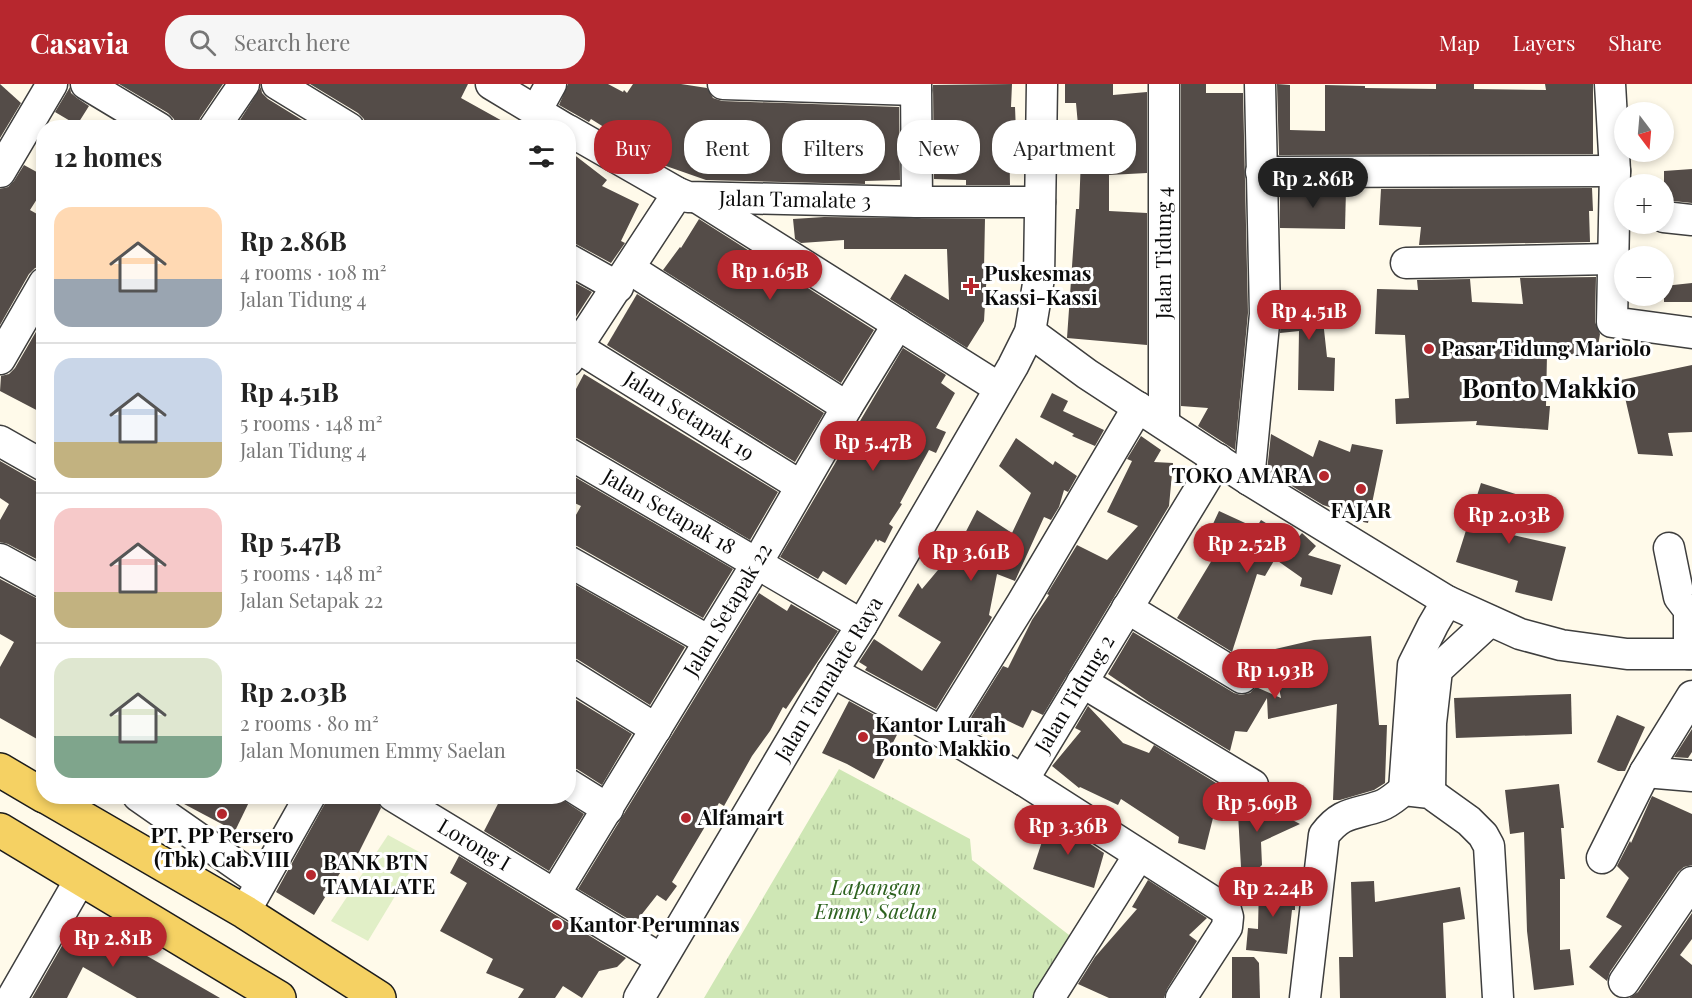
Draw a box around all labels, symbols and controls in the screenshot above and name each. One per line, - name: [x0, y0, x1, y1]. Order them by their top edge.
- search box: [165, 15, 585, 69]
- text: Casavia: [30, 24, 129, 61]
- icon: search: [186, 26, 219, 59]
- text: Search here: [234, 27, 350, 57]
- text: Map: [1439, 28, 1480, 56]
- text: Layers: [1513, 28, 1575, 56]
- text: Share: [1608, 28, 1662, 56]
- north arrow: [1614, 102, 1674, 162]
- map controls: [1614, 102, 1674, 306]
- chip: Buy: [594, 120, 672, 174]
- chip: Rent: [684, 120, 770, 174]
- chip: Filters: [782, 120, 885, 174]
- chip: New: [897, 120, 980, 174]
- chip: Apartment: [992, 120, 1136, 174]
- text: 12 homes: [54, 139, 162, 174]
- icon: filters: [525, 140, 558, 173]
- pin: Rp 2.86B: [1251, 158, 1375, 209]
- text: Rp 2.86B: [1272, 164, 1354, 191]
- button: +: [1614, 174, 1674, 234]
- street label: Jalan Tamalate 3: [718, 183, 871, 213]
- street label: Jalan Tidung 4: [1148, 187, 1176, 320]
- text: Rp 2.86B: [240, 223, 347, 258]
- icon: home: [102, 231, 174, 303]
- button: −: [1614, 246, 1674, 306]
- pin: Rp 1.65B: [708, 250, 832, 301]
- text: Rp 1.65B: [731, 256, 809, 283]
- text: 4 rooms · 108 m²: [240, 258, 387, 285]
- place label: Puskesmas Kassi-Kassi: [984, 258, 1098, 310]
- marker: Puskesmas Kassi-Kassi: [962, 277, 980, 295]
- text: Jalan Tidung 4: [240, 285, 366, 312]
- pin: Rp 4.51B: [1247, 290, 1371, 341]
- text: Rp 4.51B: [1271, 296, 1347, 323]
- place label: Pasar Tidung Mariolo: [1441, 333, 1651, 361]
- marker: Pasar Tidung Mariolo: [1422, 342, 1436, 356]
- street label: Jalan Setapak 19: [619, 363, 760, 466]
- district label: Bonto Makkio: [1462, 369, 1636, 405]
- text: Rp 4.51B: [240, 374, 339, 409]
- icon: home: [102, 382, 174, 454]
- text: 5 rooms · 148 m²: [240, 409, 383, 436]
- pin: Rp 5.47B: [811, 421, 935, 472]
- text: Rp 5.47B: [834, 427, 912, 454]
- text: Jalan Tidung 4: [240, 436, 366, 463]
- street label: Jalan Setapak 18: [598, 460, 741, 560]
- place label: TOKO AMARA: [1171, 460, 1313, 488]
- marker: TOKO AMARA: [1317, 469, 1331, 483]
- marker: FAJAR: [1354, 482, 1368, 496]
- pin: Rp 2.03B: [1447, 494, 1571, 545]
- place label: FAJAR: [1331, 495, 1392, 523]
- text: Rp 2.03B: [1468, 500, 1550, 527]
- pin: Rp 2.52B: [1185, 523, 1309, 574]
- text: Rp 5.47B: [240, 524, 341, 559]
- text: Rp 2.52B: [1207, 529, 1287, 556]
- pin: Rp 3.61B: [909, 531, 1033, 582]
- icon: home: [102, 532, 174, 604]
- street label: Jalan Setapak 22: [675, 537, 777, 681]
- text: Rp 3.61B: [932, 537, 1010, 564]
- text: 5 rooms · 148 m²: [240, 559, 383, 586]
- text: Jalan Setapak 22: [240, 586, 383, 613]
- street label: Jalan Tamalate Raya: [766, 590, 888, 766]
- street label: Jalan Tidung 2: [1027, 629, 1120, 758]
- pin: Rp 1.93B: [1213, 649, 1337, 700]
- text: Rp 1.93B: [1236, 655, 1314, 682]
- text: Rp 2.03B: [240, 674, 347, 709]
- icon: home: [102, 682, 174, 754]
- text: 2 rooms · 80 m²: [240, 709, 379, 736]
- place label: Kantor Lurah Bonto Makkio: [875, 709, 1011, 761]
- marker: Kantor Lurah Bonto Makkio: [856, 730, 870, 744]
- text: Jalan Monumen Emmy Saelan: [240, 736, 506, 763]
- pin: Rp 5.69B: [1195, 782, 1319, 833]
- text: Rp 5.69B: [1217, 788, 1297, 815]
- place label: Alfamart: [697, 802, 784, 830]
- pin: Rp 3.36B: [1006, 805, 1130, 856]
- marker: PT. PP Persero (Tbk) Cab.VIII: [215, 807, 229, 821]
- street label: Lorong I: [434, 811, 517, 876]
- marker: Alfamart: [679, 811, 693, 825]
- text: Rp 3.36B: [1028, 811, 1108, 838]
- place label: PT. PP Persero (Tbk) Cab.VIII: [150, 820, 294, 872]
- place label: BANK BTN TAMALATE: [323, 847, 435, 899]
- pin: Rp 2.24B: [1211, 867, 1335, 918]
- marker: BANK BTN TAMALATE: [304, 868, 318, 882]
- park label: Lapangan Emmy Saelan: [814, 872, 937, 924]
- text: Rp 2.24B: [1233, 873, 1313, 900]
- place label: Kantor Perumnas: [569, 909, 740, 937]
- pin: Rp 2.81B: [51, 917, 175, 968]
- marker: Kantor Perumnas: [550, 918, 564, 932]
- text: Rp 2.81B: [74, 923, 152, 950]

